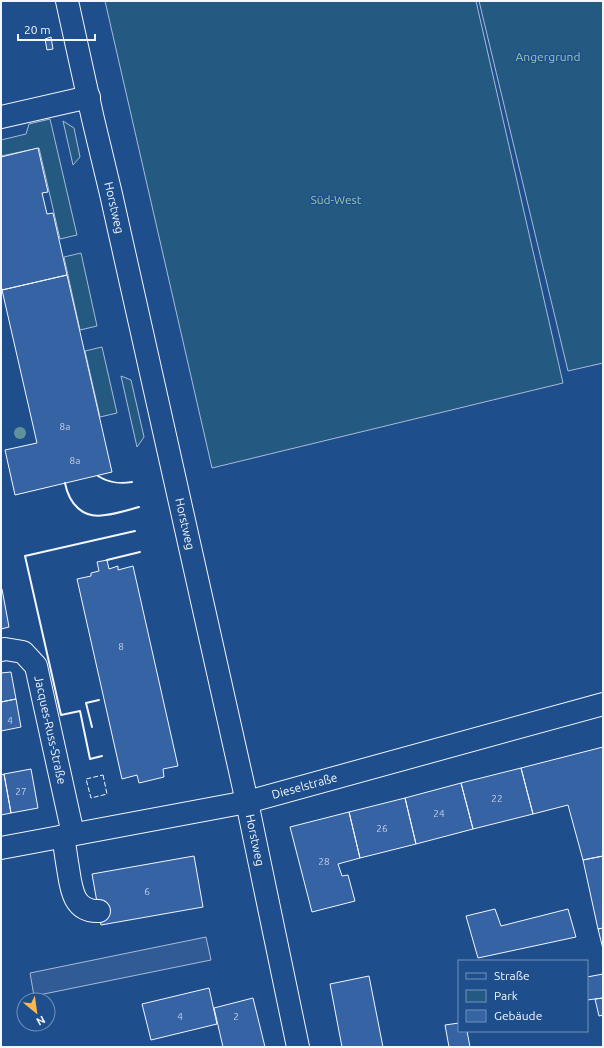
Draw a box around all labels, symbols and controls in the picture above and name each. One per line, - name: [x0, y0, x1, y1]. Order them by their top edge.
- scale bar: [18, 16, 95, 42]
- text: 20 m: [24, 23, 51, 36]
- park label: Angergrund: [516, 50, 580, 63]
- street label: Horstweg: [102, 180, 127, 235]
- park label: Süd-West: [310, 193, 362, 206]
- house number: 8a: [60, 421, 70, 432]
- house number: 8a: [70, 455, 80, 466]
- street label: Horstweg: [173, 497, 197, 551]
- house number: 8: [118, 641, 124, 652]
- street label: Jacques-Russ-Straße: [32, 674, 69, 785]
- house number: 4: [7, 715, 13, 726]
- street label: Dieselstraße: [270, 770, 339, 801]
- house number: 27: [15, 786, 27, 797]
- house number: 22: [491, 793, 503, 804]
- house number: 24: [433, 808, 445, 819]
- street label: Horstweg: [244, 813, 267, 867]
- house number: 26: [376, 823, 388, 834]
- house number: 28: [318, 856, 330, 867]
- house number: 6: [144, 886, 150, 897]
- legend: [458, 960, 588, 1032]
- text: Straße: [494, 969, 530, 982]
- text: Park: [494, 989, 518, 1002]
- north arrow: [16, 992, 56, 1032]
- text: Gebäude: [494, 1009, 542, 1022]
- house number: 4: [177, 1011, 183, 1022]
- house number: 2: [233, 1011, 239, 1022]
- text: N: [34, 1014, 47, 1028]

